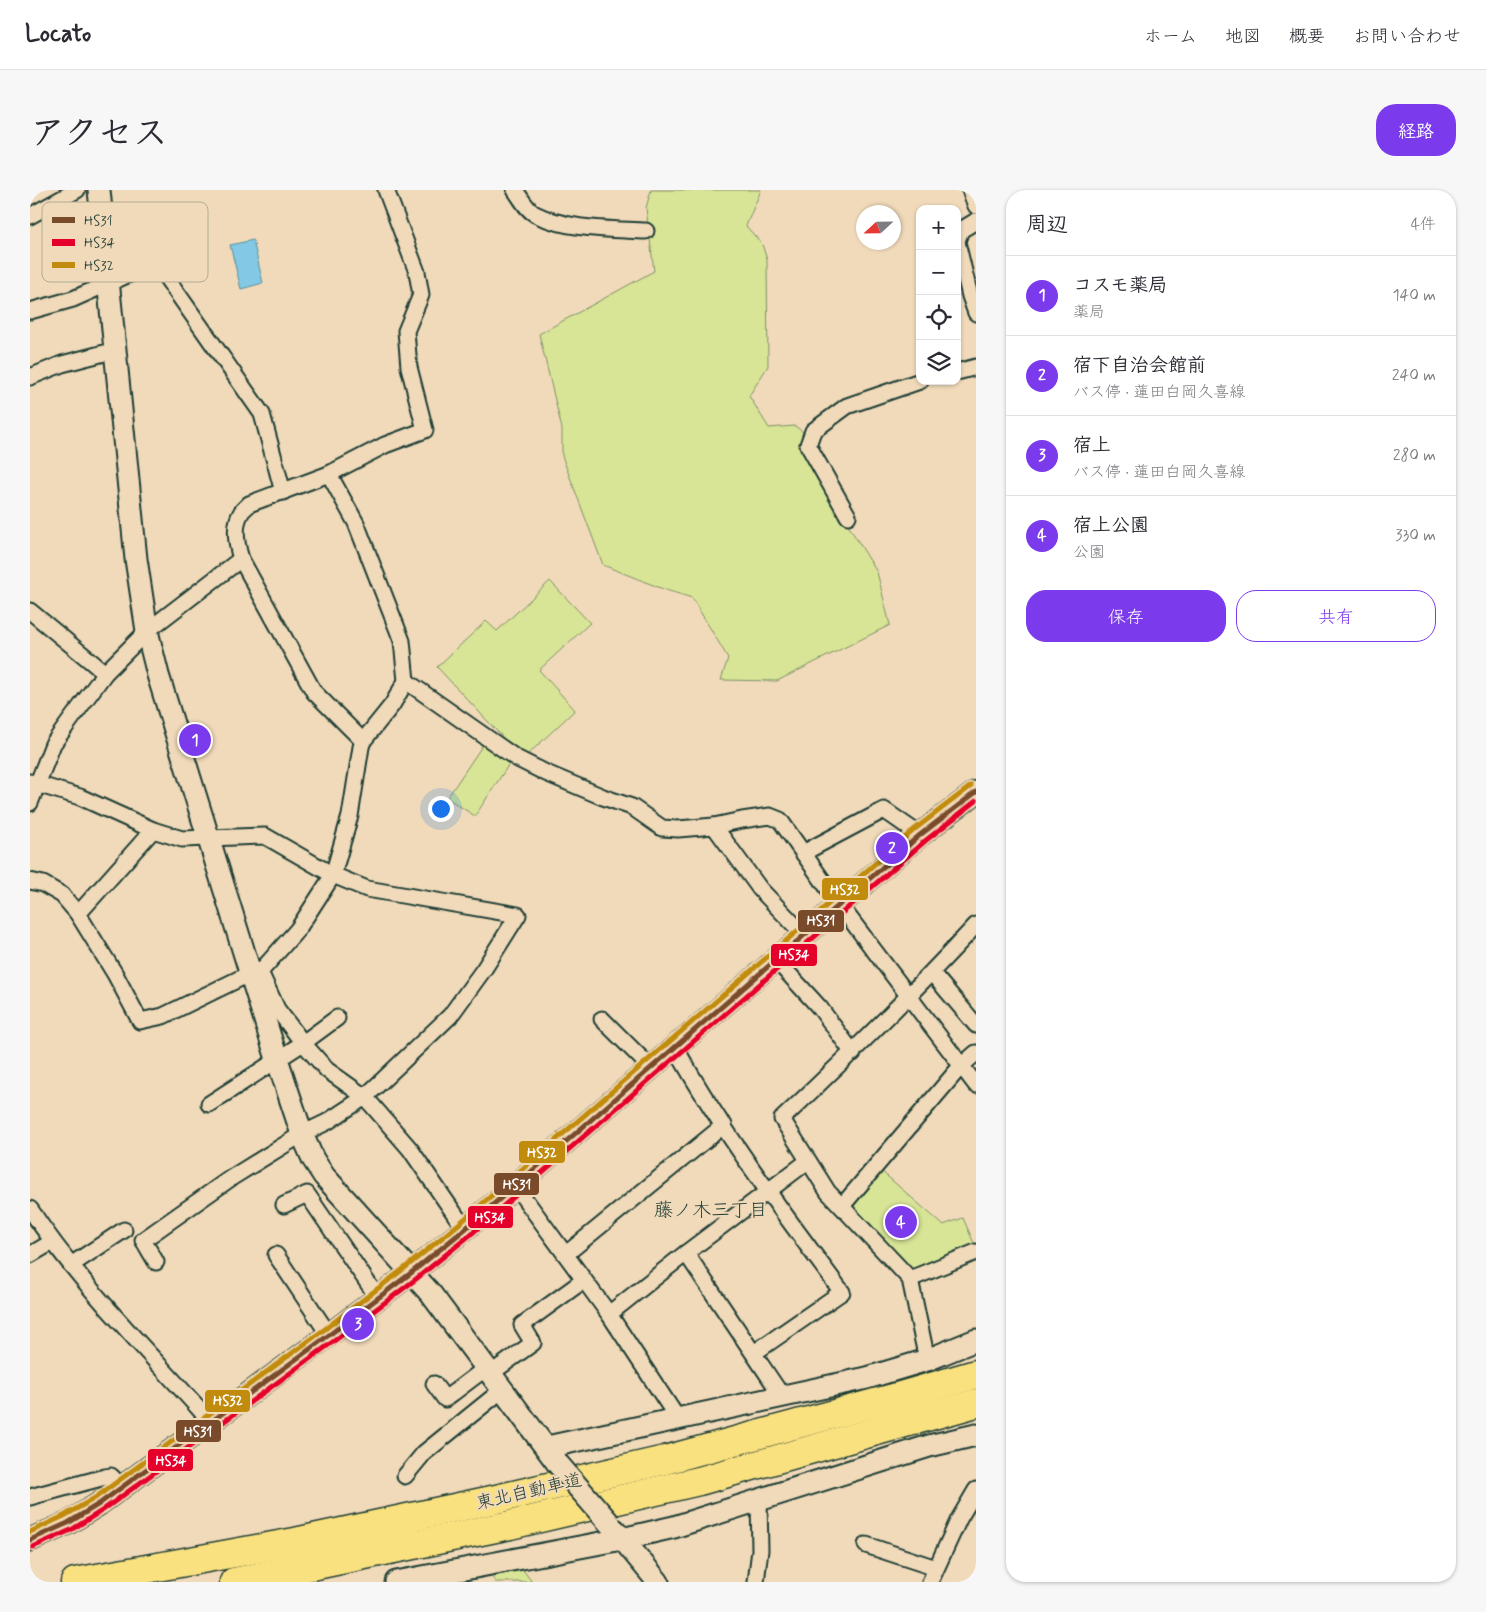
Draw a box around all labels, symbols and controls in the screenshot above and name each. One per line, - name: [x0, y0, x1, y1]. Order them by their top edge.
- text: Locato: [25, 19, 91, 50]
- text: ホーム: [1144, 25, 1197, 49]
- text: 地図: [1225, 25, 1261, 49]
- text: 概要: [1289, 25, 1325, 49]
- text: お問い合わせ: [1353, 25, 1461, 49]
- button: 経路: [1376, 104, 1456, 156]
- text: アクセス: [30, 111, 168, 157]
- legend: [42, 202, 208, 282]
- north arrow: [856, 205, 901, 250]
- map controls: [916, 205, 961, 385]
- button: +: [916, 205, 961, 250]
- text: 周辺: [1026, 211, 1068, 239]
- text: HS31: [84, 212, 113, 230]
- text: 4件: [1411, 214, 1436, 235]
- text: HS34: [84, 234, 116, 252]
- button: −: [916, 250, 961, 295]
- text: HS32: [84, 257, 114, 275]
- text: コスモ薬局: [1073, 273, 1167, 298]
- text: 1: [1038, 285, 1046, 306]
- text: 140 m: [1392, 285, 1436, 306]
- button: locate: [916, 295, 961, 340]
- text: 薬局: [1073, 302, 1105, 323]
- button: layers: [916, 340, 961, 385]
- text: 宿下自治会館前: [1073, 353, 1206, 378]
- text: 2: [1038, 365, 1046, 386]
- text: 240 m: [1392, 365, 1436, 386]
- text: バス停 · 蓮田白岡久喜線: [1073, 382, 1245, 403]
- text: 宿上: [1073, 433, 1111, 458]
- text: 3: [1038, 445, 1046, 466]
- text: 280 m: [1393, 445, 1436, 466]
- text: バス停 · 蓮田白岡久喜線: [1073, 462, 1245, 483]
- text: 宿上公園: [1073, 513, 1149, 538]
- text: 4: [1037, 525, 1047, 546]
- text: 330 m: [1395, 525, 1436, 546]
- text: 公園: [1073, 542, 1105, 563]
- button: 保存: [1026, 590, 1226, 642]
- button: 共有: [1236, 590, 1436, 642]
- pin: 1: [179, 721, 211, 759]
- your location: [428, 796, 454, 822]
- pin: 2: [876, 829, 908, 867]
- line badge: HS32: [821, 877, 869, 901]
- text: HS32: [830, 881, 860, 899]
- line badge: HS31: [797, 909, 845, 933]
- text: HS31: [807, 912, 835, 930]
- line badge: HS34: [770, 943, 818, 967]
- text: HS34: [778, 946, 810, 964]
- line badge: HS32: [518, 1140, 566, 1164]
- text: HS32: [527, 1144, 557, 1162]
- line badge: HS31: [493, 1172, 540, 1196]
- text: HS31: [503, 1176, 531, 1194]
- district label: 藤ノ木三丁目: [654, 1198, 768, 1223]
- pin: 4: [885, 1203, 917, 1241]
- line badge: HS34: [467, 1205, 514, 1229]
- text: HS34: [474, 1209, 506, 1227]
- pin: 3: [342, 1305, 374, 1343]
- line badge: HS32: [204, 1389, 251, 1413]
- text: HS32: [213, 1392, 243, 1410]
- line badge: HS31: [175, 1419, 222, 1443]
- text: HS31: [184, 1423, 212, 1441]
- line badge: HS34: [147, 1448, 194, 1472]
- text: HS34: [155, 1452, 187, 1470]
- street label: 東北自動車道: [474, 1468, 584, 1516]

